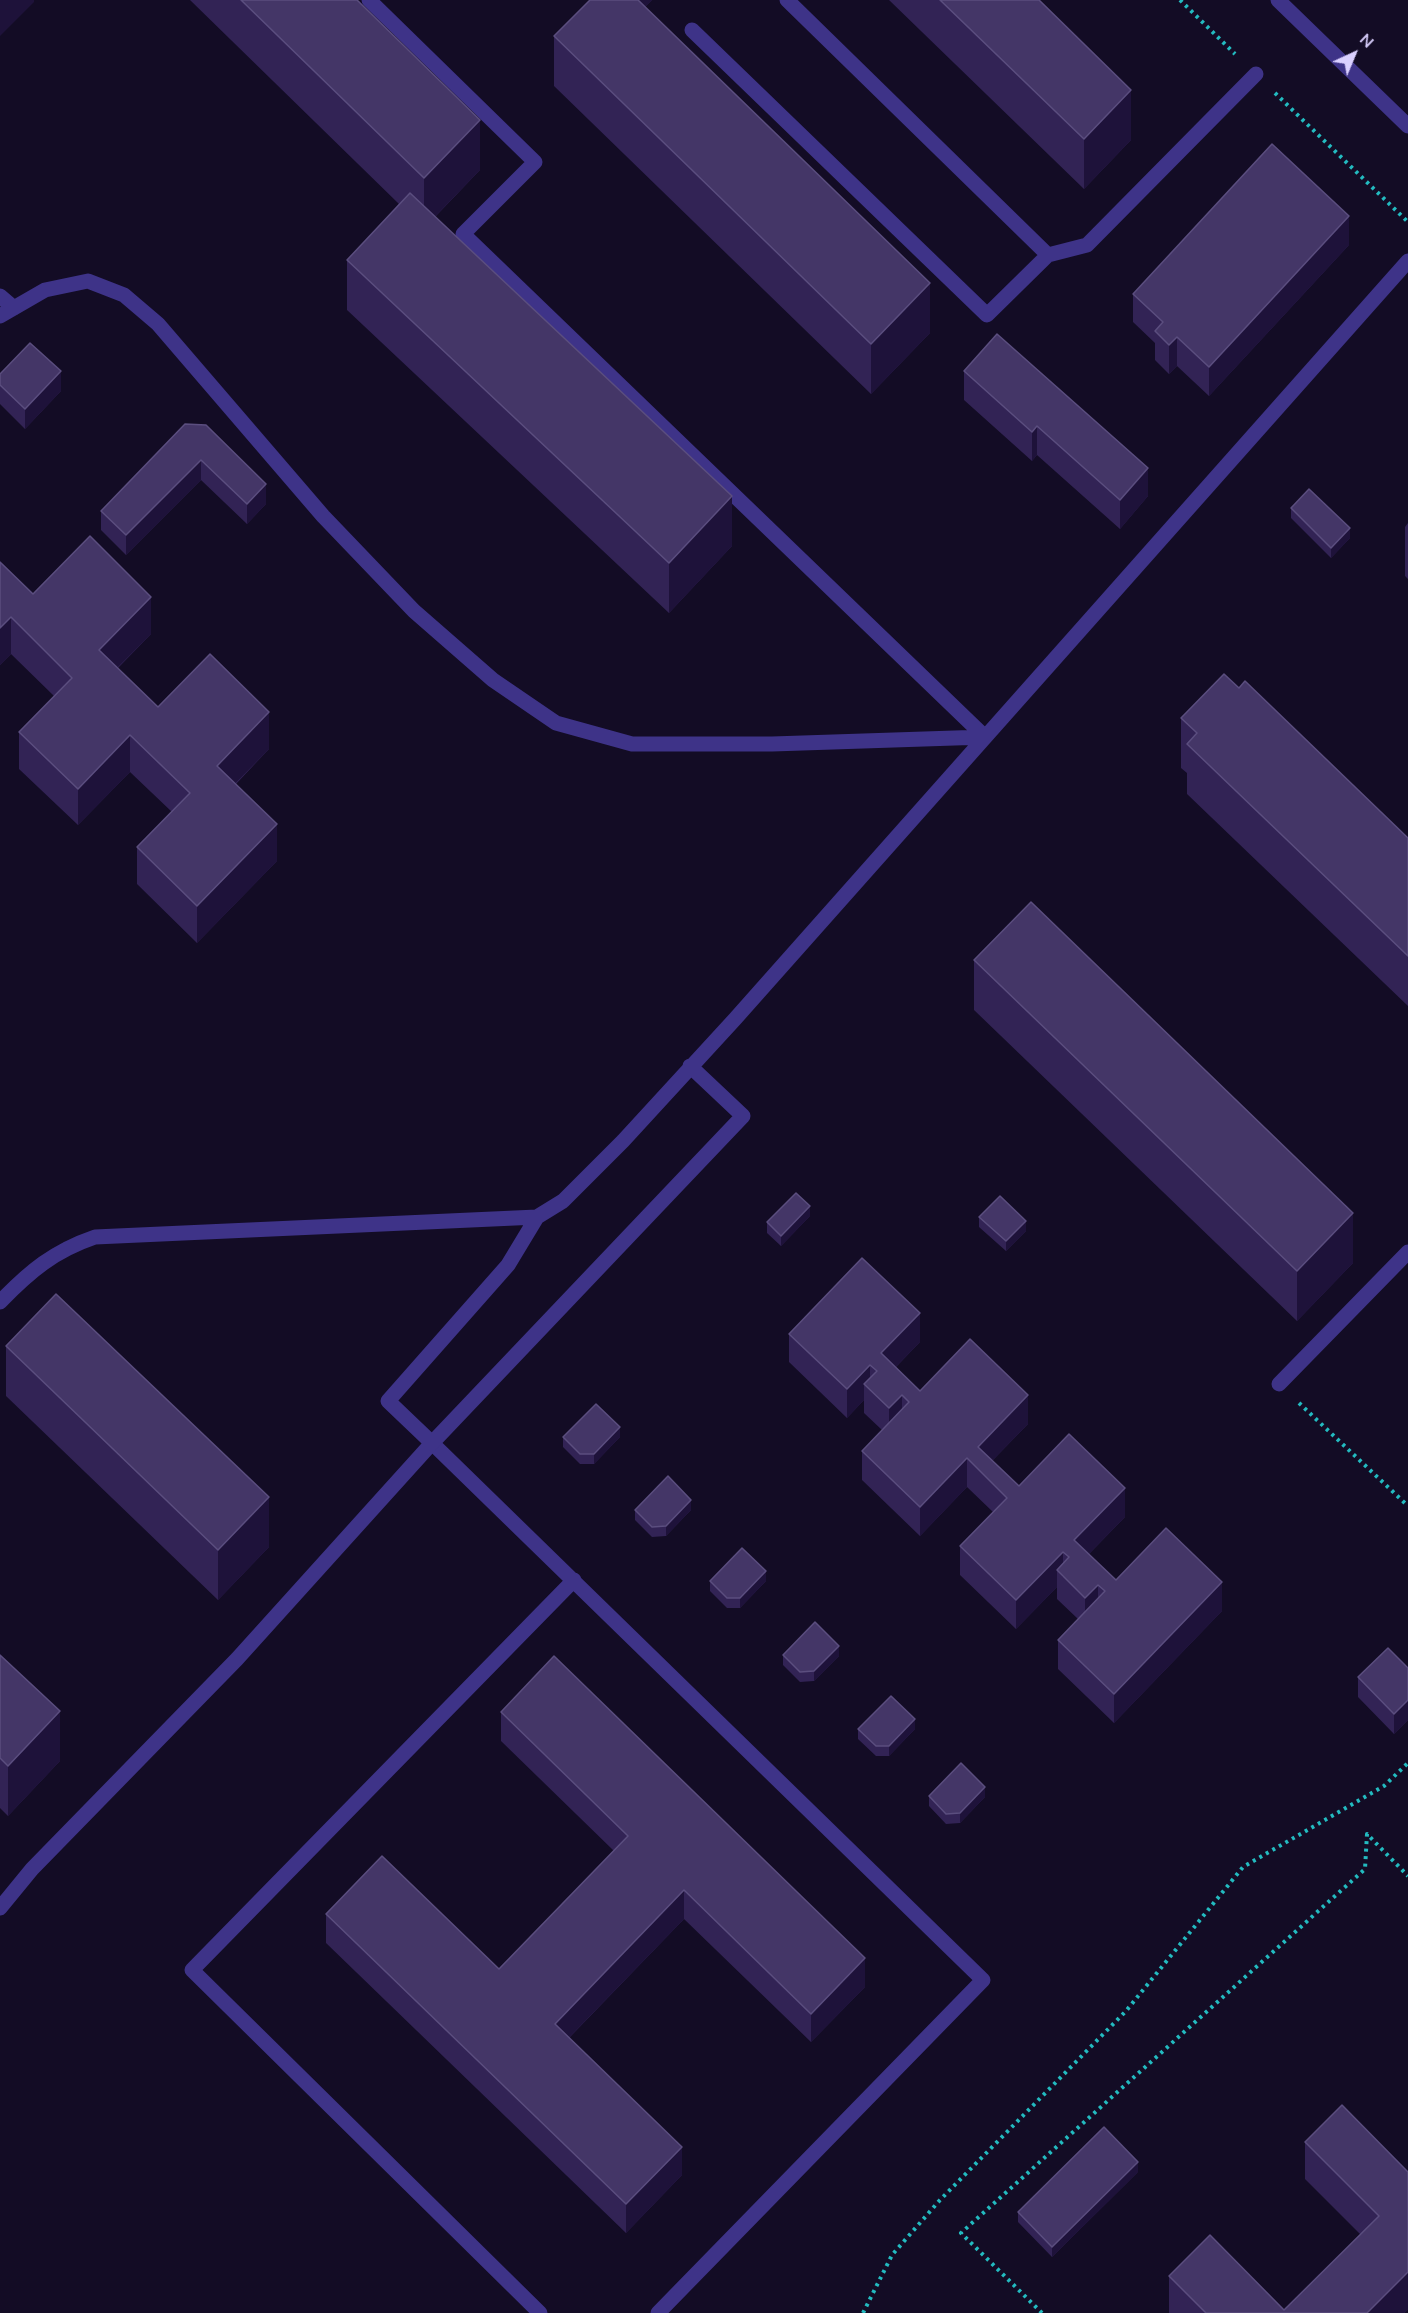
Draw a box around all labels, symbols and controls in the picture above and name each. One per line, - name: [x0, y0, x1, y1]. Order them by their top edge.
- north arrow: [1324, 24, 1384, 84]
- text: N: [1355, 29, 1378, 53]

